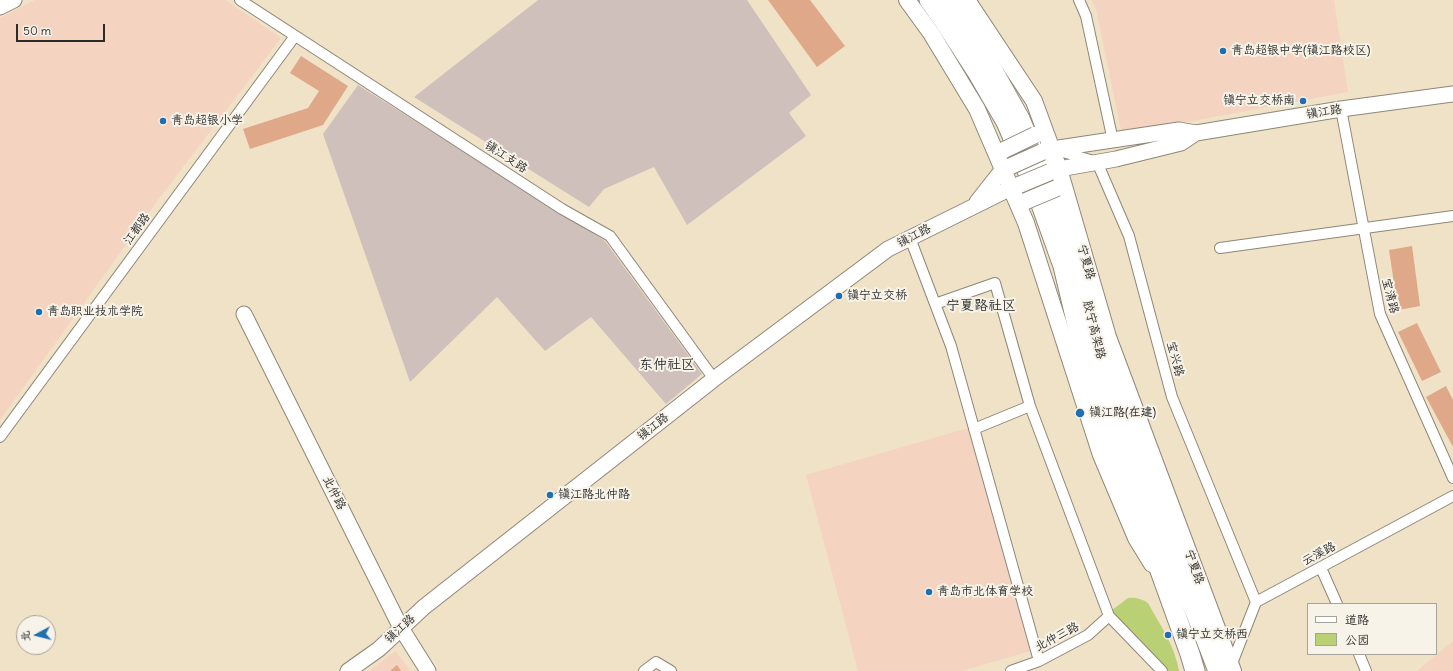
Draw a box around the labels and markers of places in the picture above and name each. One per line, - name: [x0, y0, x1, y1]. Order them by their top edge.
- place label: 青岛超银中学(镇江路校区): [1231, 44, 1370, 58]
- marker: 青岛超银中学(镇江路校区): [1218, 46, 1228, 56]
- place label: 镇宁立交桥南: [1223, 94, 1295, 108]
- marker: 镇宁立交桥南: [1298, 96, 1308, 106]
- place label: 青岛超银小学: [171, 114, 243, 128]
- marker: 青岛超银小学: [158, 116, 168, 126]
- place label: 镇宁立交桥: [847, 289, 907, 303]
- marker: 镇宁立交桥: [834, 291, 844, 301]
- place label: 青岛职业技术学院: [47, 305, 143, 319]
- marker: 青岛职业技术学院: [34, 307, 44, 317]
- place label: 镇江路(在建): [1089, 406, 1156, 420]
- marker: 镇江路(在建): [1074, 407, 1086, 419]
- place label: 镇江路北仲路: [558, 488, 630, 502]
- marker: 镇江路北仲路: [545, 490, 555, 500]
- place label: 青岛市北体育学校: [937, 585, 1033, 599]
- marker: 青岛市北体育学校: [924, 587, 934, 597]
- place label: 镇宁立交桥西: [1176, 628, 1248, 642]
- marker: 镇宁立交桥西: [1163, 630, 1173, 640]

